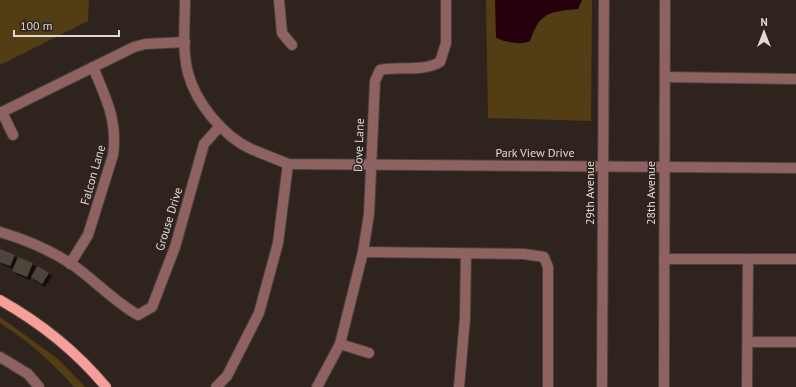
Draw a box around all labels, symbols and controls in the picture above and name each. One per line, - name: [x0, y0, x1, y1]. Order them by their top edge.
- scale bar: [14, 12, 119, 38]
- north arrow: [744, 12, 784, 52]
- text: N: [760, 15, 768, 29]
- text: 100 m: [20, 18, 53, 33]
- street label: Dove Lane: [350, 118, 367, 172]
- street label: Falcon Lane: [77, 143, 108, 207]
- street label: Park View Drive: [495, 145, 575, 160]
- street label: 29th Avenue: [582, 161, 597, 225]
- street label: 28th Avenue: [643, 161, 658, 225]
- street label: Grouse Drive: [152, 185, 185, 252]

